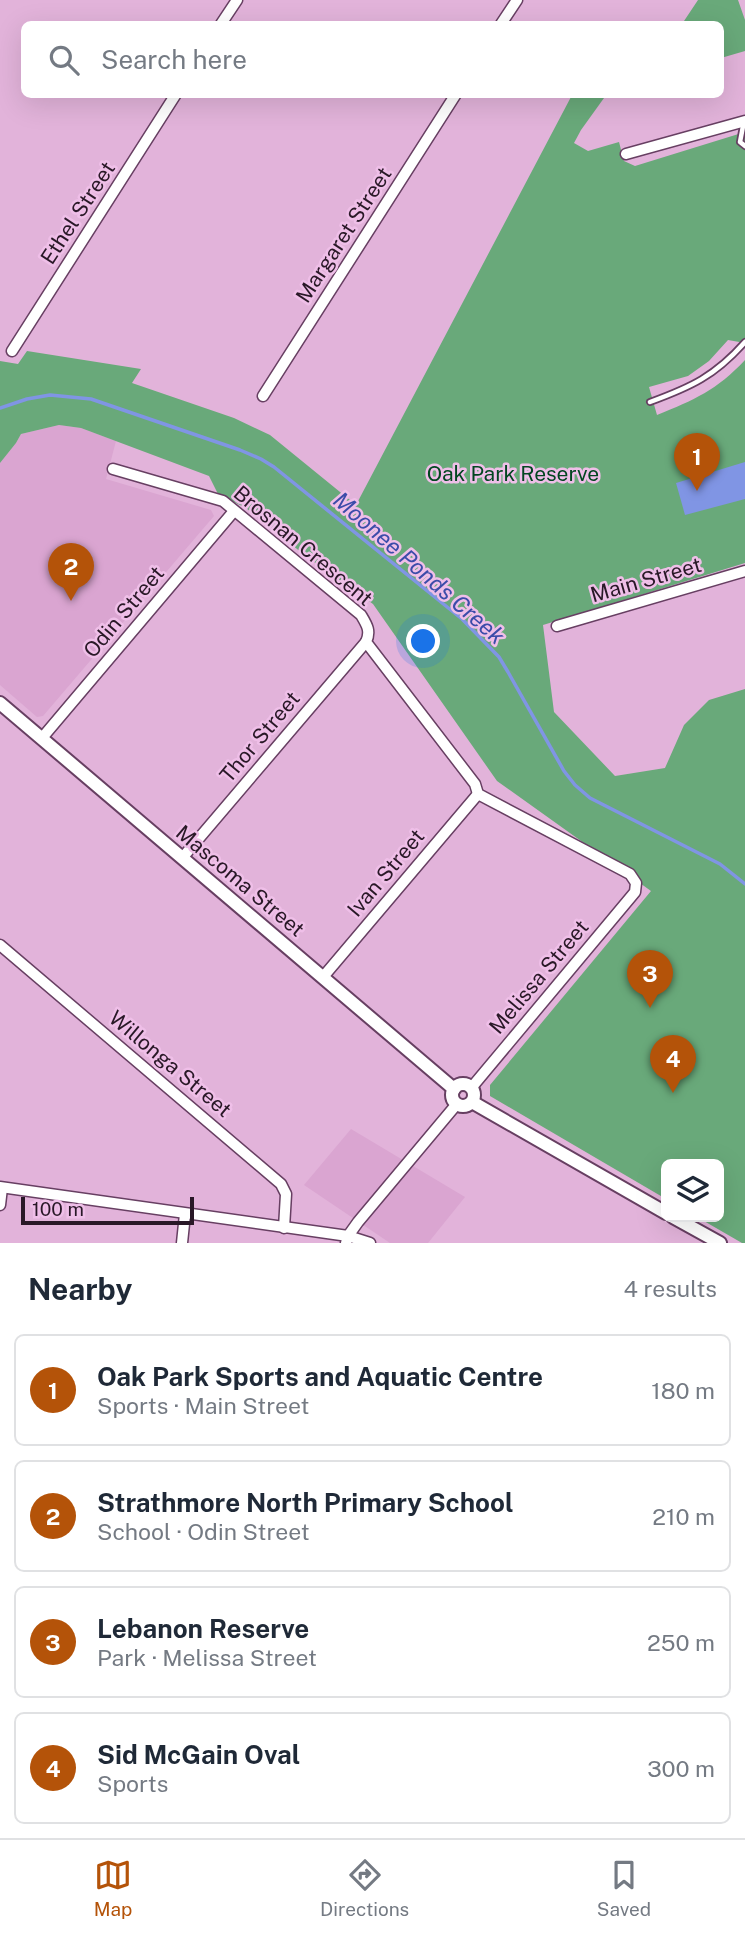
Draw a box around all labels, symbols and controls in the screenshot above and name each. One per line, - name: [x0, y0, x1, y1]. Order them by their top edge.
- search box: [21, 21, 724, 98]
- icon: search: [45, 41, 83, 79]
- text: Search here: [101, 44, 247, 75]
- street label: Ethel Street: [35, 157, 120, 269]
- street label: Margaret Street: [290, 162, 397, 307]
- pin: 1: [674, 433, 720, 491]
- park label: Oak Park Reserve: [427, 461, 599, 486]
- street label: Brosnan Crescent: [229, 480, 378, 611]
- water label: Moonee Ponds Creek: [328, 486, 511, 650]
- pin: 2: [48, 543, 94, 601]
- street label: Main Street: [588, 552, 704, 607]
- street label: Odin Street: [78, 561, 169, 663]
- your location: [406, 624, 440, 658]
- street label: Thor Street: [214, 686, 305, 787]
- street label: Mascoma Street: [171, 820, 310, 942]
- street label: Ivan Street: [342, 824, 429, 921]
- street label: Melissa Street: [484, 915, 594, 1039]
- pin: 3: [627, 950, 673, 1008]
- street label: Willonga Street: [104, 1005, 237, 1122]
- pin: 4: [650, 1035, 696, 1093]
- map controls: [661, 1159, 724, 1222]
- button: layers: [661, 1159, 724, 1222]
- scale bar: [21, 1194, 194, 1226]
- text: 100 m: [32, 1198, 84, 1220]
- text: Nearby: [28, 1271, 132, 1307]
- text: 4 results: [623, 1275, 717, 1302]
- text: Oak Park Sports and Aquatic Centre: [97, 1361, 543, 1392]
- text: 1: [48, 1377, 58, 1404]
- text: 180 m: [651, 1377, 715, 1404]
- text: Sports · Main Street: [97, 1392, 309, 1419]
- text: Strathmore North Primary School: [97, 1487, 514, 1518]
- text: 2: [46, 1503, 60, 1530]
- text: 210 m: [652, 1503, 715, 1530]
- text: School · Odin Street: [97, 1518, 310, 1545]
- text: Lebanon Reserve: [97, 1613, 309, 1644]
- text: 3: [45, 1629, 61, 1656]
- text: 250 m: [647, 1629, 715, 1656]
- text: Park · Melissa Street: [97, 1644, 317, 1671]
- text: Sid McGain Oval: [97, 1739, 300, 1770]
- text: 4: [45, 1755, 61, 1782]
- text: 300 m: [647, 1755, 715, 1782]
- text: Sports: [97, 1770, 168, 1797]
- tab: Map: [94, 1856, 132, 1920]
- tab: Directions: [320, 1856, 409, 1920]
- tab: Saved: [597, 1856, 651, 1920]

